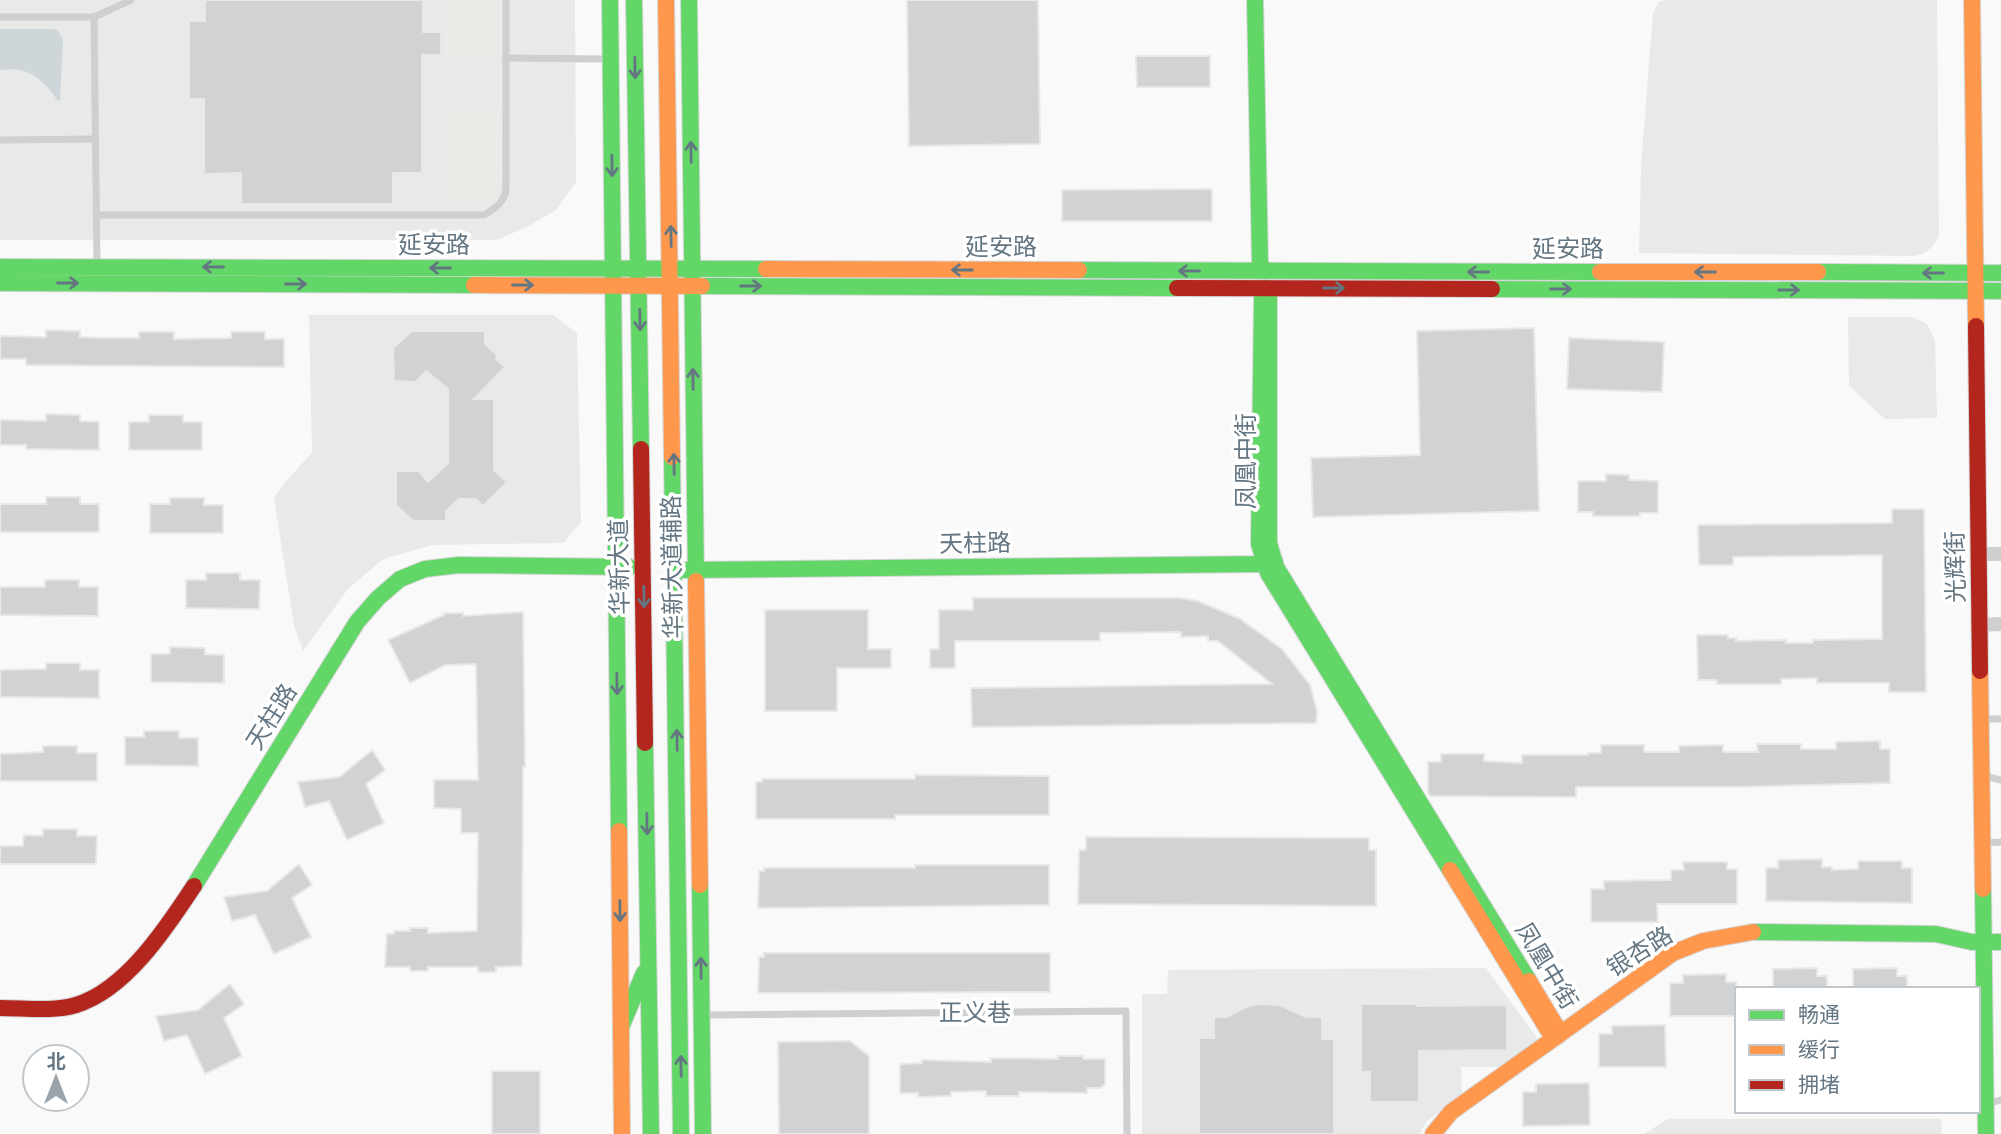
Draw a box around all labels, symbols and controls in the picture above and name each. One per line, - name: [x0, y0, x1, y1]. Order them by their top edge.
- one-way arrow: [628, 56, 642, 79]
- one-way arrow: [684, 141, 698, 164]
- one-way arrow: [605, 154, 619, 177]
- one-way arrow: [664, 225, 677, 248]
- street label: 延安路: [398, 231, 470, 260]
- street label: 延安路: [965, 233, 1037, 262]
- street label: 延安路: [1532, 235, 1604, 264]
- one-way arrow: [202, 260, 225, 274]
- one-way arrow: [429, 261, 452, 275]
- one-way arrow: [951, 263, 974, 277]
- one-way arrow: [1178, 264, 1201, 278]
- one-way arrow: [1467, 265, 1490, 279]
- one-way arrow: [1694, 265, 1717, 279]
- one-way arrow: [1922, 266, 1945, 280]
- one-way arrow: [56, 276, 79, 290]
- one-way arrow: [284, 277, 307, 291]
- one-way arrow: [511, 278, 534, 292]
- one-way arrow: [739, 279, 762, 293]
- one-way arrow: [1322, 282, 1345, 295]
- one-way arrow: [1550, 282, 1573, 296]
- one-way arrow: [1777, 283, 1800, 297]
- one-way arrow: [633, 308, 647, 331]
- one-way arrow: [687, 368, 700, 391]
- street label: 凤凰中街: [1232, 413, 1261, 509]
- one-way arrow: [667, 453, 680, 476]
- street label: 华新大道辅路: [657, 495, 689, 639]
- street label: 华新大道: [605, 519, 635, 615]
- street label: 天柱路: [939, 529, 1011, 559]
- street label: 光辉街: [1941, 531, 1971, 603]
- one-way arrow: [637, 585, 650, 608]
- one-way arrow: [610, 672, 624, 695]
- street label: 天柱路: [241, 679, 303, 755]
- one-way arrow: [670, 729, 684, 752]
- one-way arrow: [640, 812, 654, 835]
- one-way arrow: [613, 900, 627, 923]
- street label: 凤凰中街: [1509, 917, 1583, 1015]
- street label: 银杏路: [1602, 921, 1678, 983]
- one-way arrow: [694, 957, 708, 980]
- legend: [1735, 987, 1980, 1113]
- street label: 正义巷: [939, 999, 1011, 1028]
- text: 畅通: [1798, 1003, 1840, 1028]
- text: 缓行: [1798, 1038, 1840, 1063]
- north arrow: [21, 1043, 91, 1113]
- text: 北: [46, 1051, 66, 1073]
- one-way arrow: [674, 1055, 688, 1078]
- text: 拥堵: [1798, 1073, 1840, 1098]

